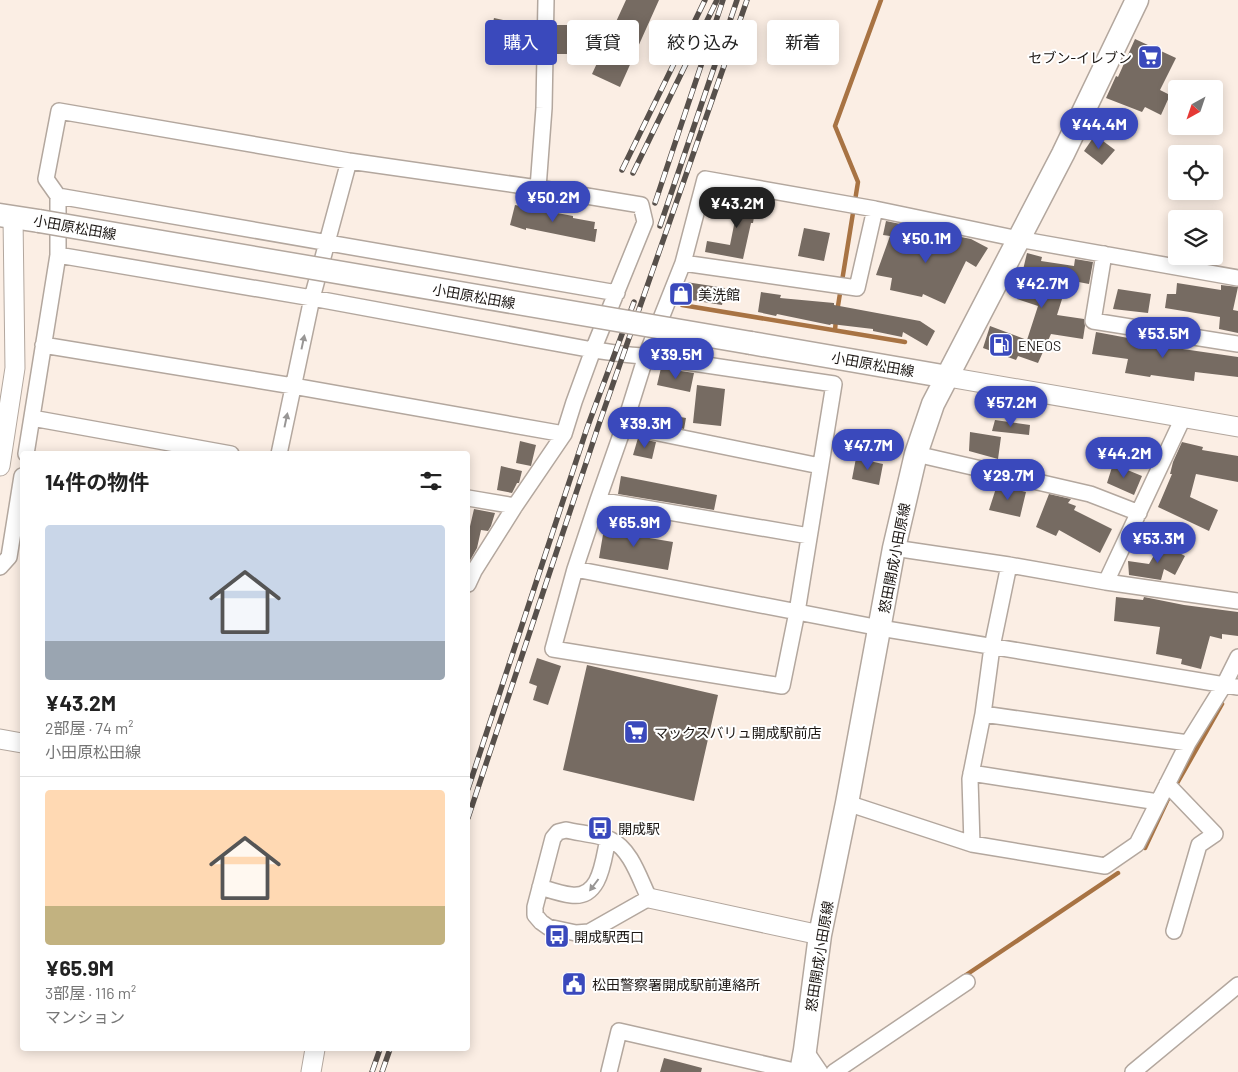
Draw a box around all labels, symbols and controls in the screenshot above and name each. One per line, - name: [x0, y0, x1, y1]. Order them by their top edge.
- chip: 購入: [485, 20, 557, 65]
- chip: 賃貸: [567, 20, 639, 65]
- chip: 絞り込み: [649, 20, 757, 65]
- chip: 新着: [767, 20, 839, 65]
- supermarket icon: セブン-イレブン: [1137, 44, 1163, 70]
- place label: セブン-イレブン: [1028, 49, 1132, 66]
- north arrow: [1168, 80, 1222, 135]
- map controls: [1168, 80, 1223, 265]
- pin: ¥44.4M: [1058, 108, 1140, 150]
- text: ¥44.4M: [1071, 114, 1127, 133]
- button: locate: [1168, 145, 1223, 200]
- pin: ¥50.2M: [512, 180, 594, 223]
- pin: ¥43.2M: [696, 186, 778, 229]
- text: ¥50.2M: [526, 187, 580, 206]
- text: ¥43.2M: [710, 193, 764, 212]
- button: layers: [1168, 210, 1223, 265]
- street label: 小田原松田線: [32, 211, 118, 243]
- pin: ¥50.1M: [885, 222, 967, 264]
- text: ¥50.1M: [901, 228, 951, 247]
- pin: ¥42.7M: [1001, 266, 1083, 309]
- text: ¥42.7M: [1015, 273, 1069, 292]
- street label: 小田原松田線: [431, 280, 517, 312]
- shop icon: 美洗館: [668, 281, 694, 307]
- place label: 美洗館: [698, 286, 740, 303]
- pin: ¥53.5M: [1122, 316, 1204, 359]
- text: ¥53.5M: [1137, 323, 1189, 342]
- fuel station icon: ENEOS: [988, 332, 1014, 358]
- one-way arrow: [299, 334, 307, 350]
- place label: ENEOS: [1018, 337, 1061, 354]
- pin: ¥39.5M: [635, 338, 717, 380]
- text: ¥39.5M: [650, 344, 702, 363]
- street label: 小田原松田線: [830, 348, 916, 380]
- pin: ¥57.2M: [970, 386, 1052, 428]
- text: ¥57.2M: [985, 392, 1037, 411]
- pin: ¥39.3M: [604, 406, 686, 449]
- one-way arrow: [282, 412, 290, 428]
- text: ¥39.3M: [619, 413, 671, 432]
- pin: ¥47.7M: [827, 428, 909, 471]
- text: ¥47.7M: [843, 435, 893, 454]
- pin: ¥44.2M: [1083, 436, 1165, 479]
- text: ¥44.2M: [1096, 443, 1152, 462]
- pin: ¥29.7M: [967, 458, 1049, 501]
- text: ¥29.7M: [982, 465, 1034, 484]
- icon: filters: [417, 467, 445, 495]
- text: 14件の物件: [45, 469, 149, 494]
- street label: 怒田開成小田原線: [875, 501, 913, 615]
- pin: ¥65.9M: [593, 506, 675, 548]
- text: ¥65.9M: [608, 512, 660, 531]
- pin: ¥53.3M: [1117, 522, 1199, 564]
- text: ¥53.3M: [1132, 528, 1184, 547]
- icon: home: [200, 557, 290, 647]
- text: ¥43.2M: [45, 690, 116, 715]
- text: 2部屋 · 74 m²: [45, 718, 133, 737]
- supermarket icon: マックスバリュ開成駅前店: [623, 719, 649, 745]
- place label: マックスバリュ開成駅前店: [654, 724, 822, 741]
- text: 小田原松田線: [45, 742, 141, 761]
- bus stop icon: 開成駅: [587, 815, 613, 841]
- place label: 開成駅: [618, 820, 660, 837]
- icon: home: [200, 823, 290, 913]
- one-way arrow: [589, 878, 599, 892]
- street label: 怒田開成小田原線: [802, 899, 836, 1013]
- bus stop icon: 開成駅西口: [544, 923, 570, 949]
- place label: 開成駅西口: [574, 928, 644, 945]
- text: ¥65.9M: [45, 955, 114, 980]
- public building icon: 松田警察署開成駅前連絡所: [561, 971, 587, 997]
- place label: 松田警察署開成駅前連絡所: [592, 976, 760, 993]
- text: 3部屋 · 116 m²: [45, 983, 136, 1002]
- text: マンション: [45, 1007, 125, 1026]

